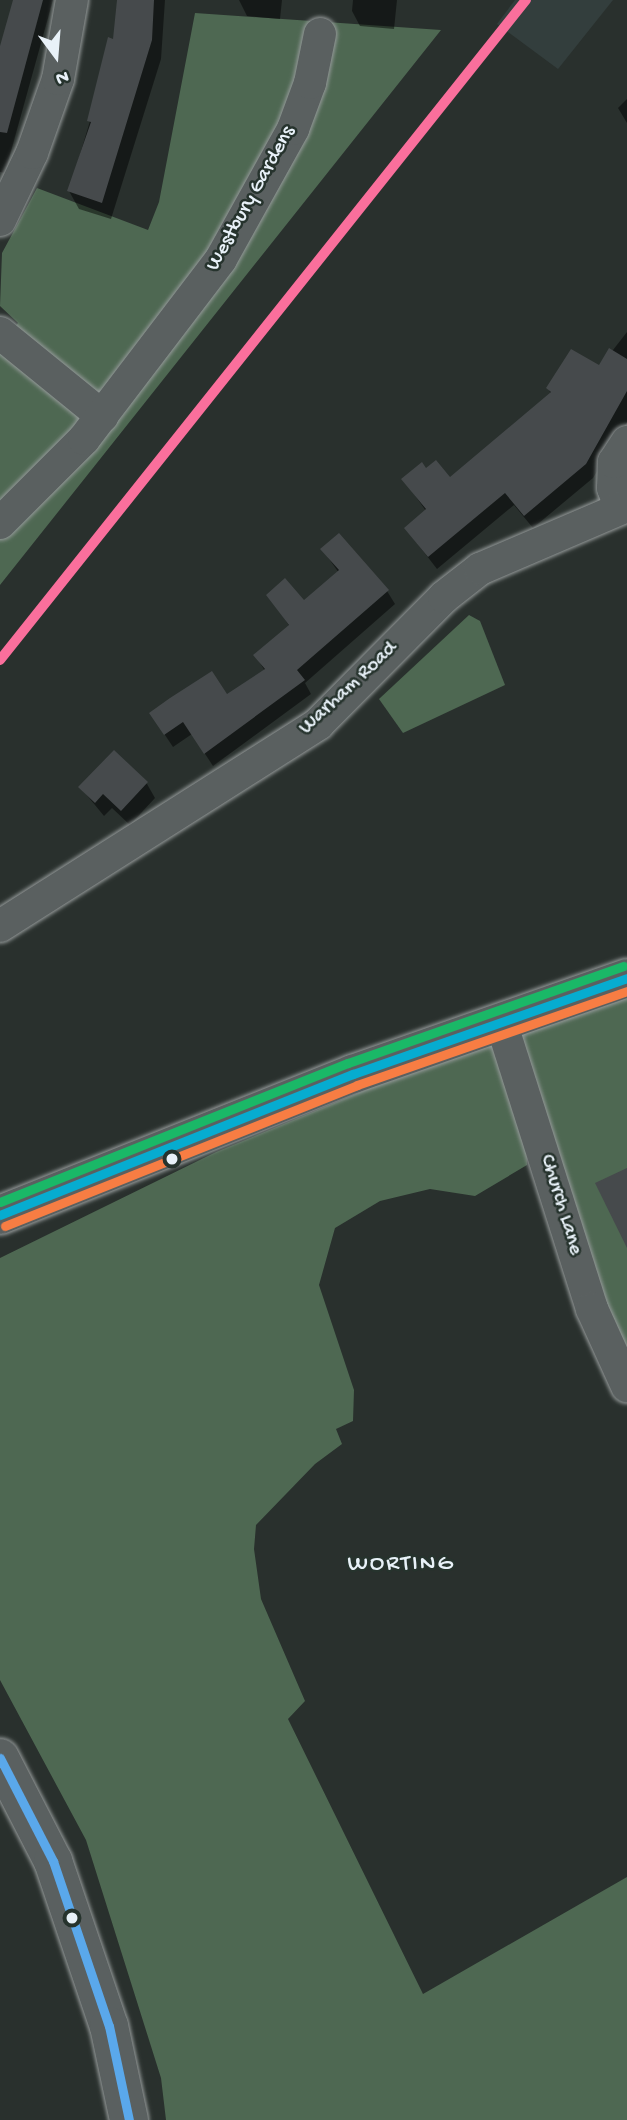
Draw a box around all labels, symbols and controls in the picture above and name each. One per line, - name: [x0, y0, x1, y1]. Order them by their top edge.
- north arrow: [21, 21, 91, 91]
- text: N: [53, 64, 71, 89]
- street label: Westbury Gardens: [202, 122, 302, 276]
- street label: Warham Road: [294, 637, 404, 741]
- unlabelled marker: [165, 1152, 179, 1166]
- street label: Church Lane: [533, 1152, 587, 1258]
- district label: WORTING: [348, 1551, 454, 1579]
- unlabelled marker: [65, 1911, 79, 1925]

